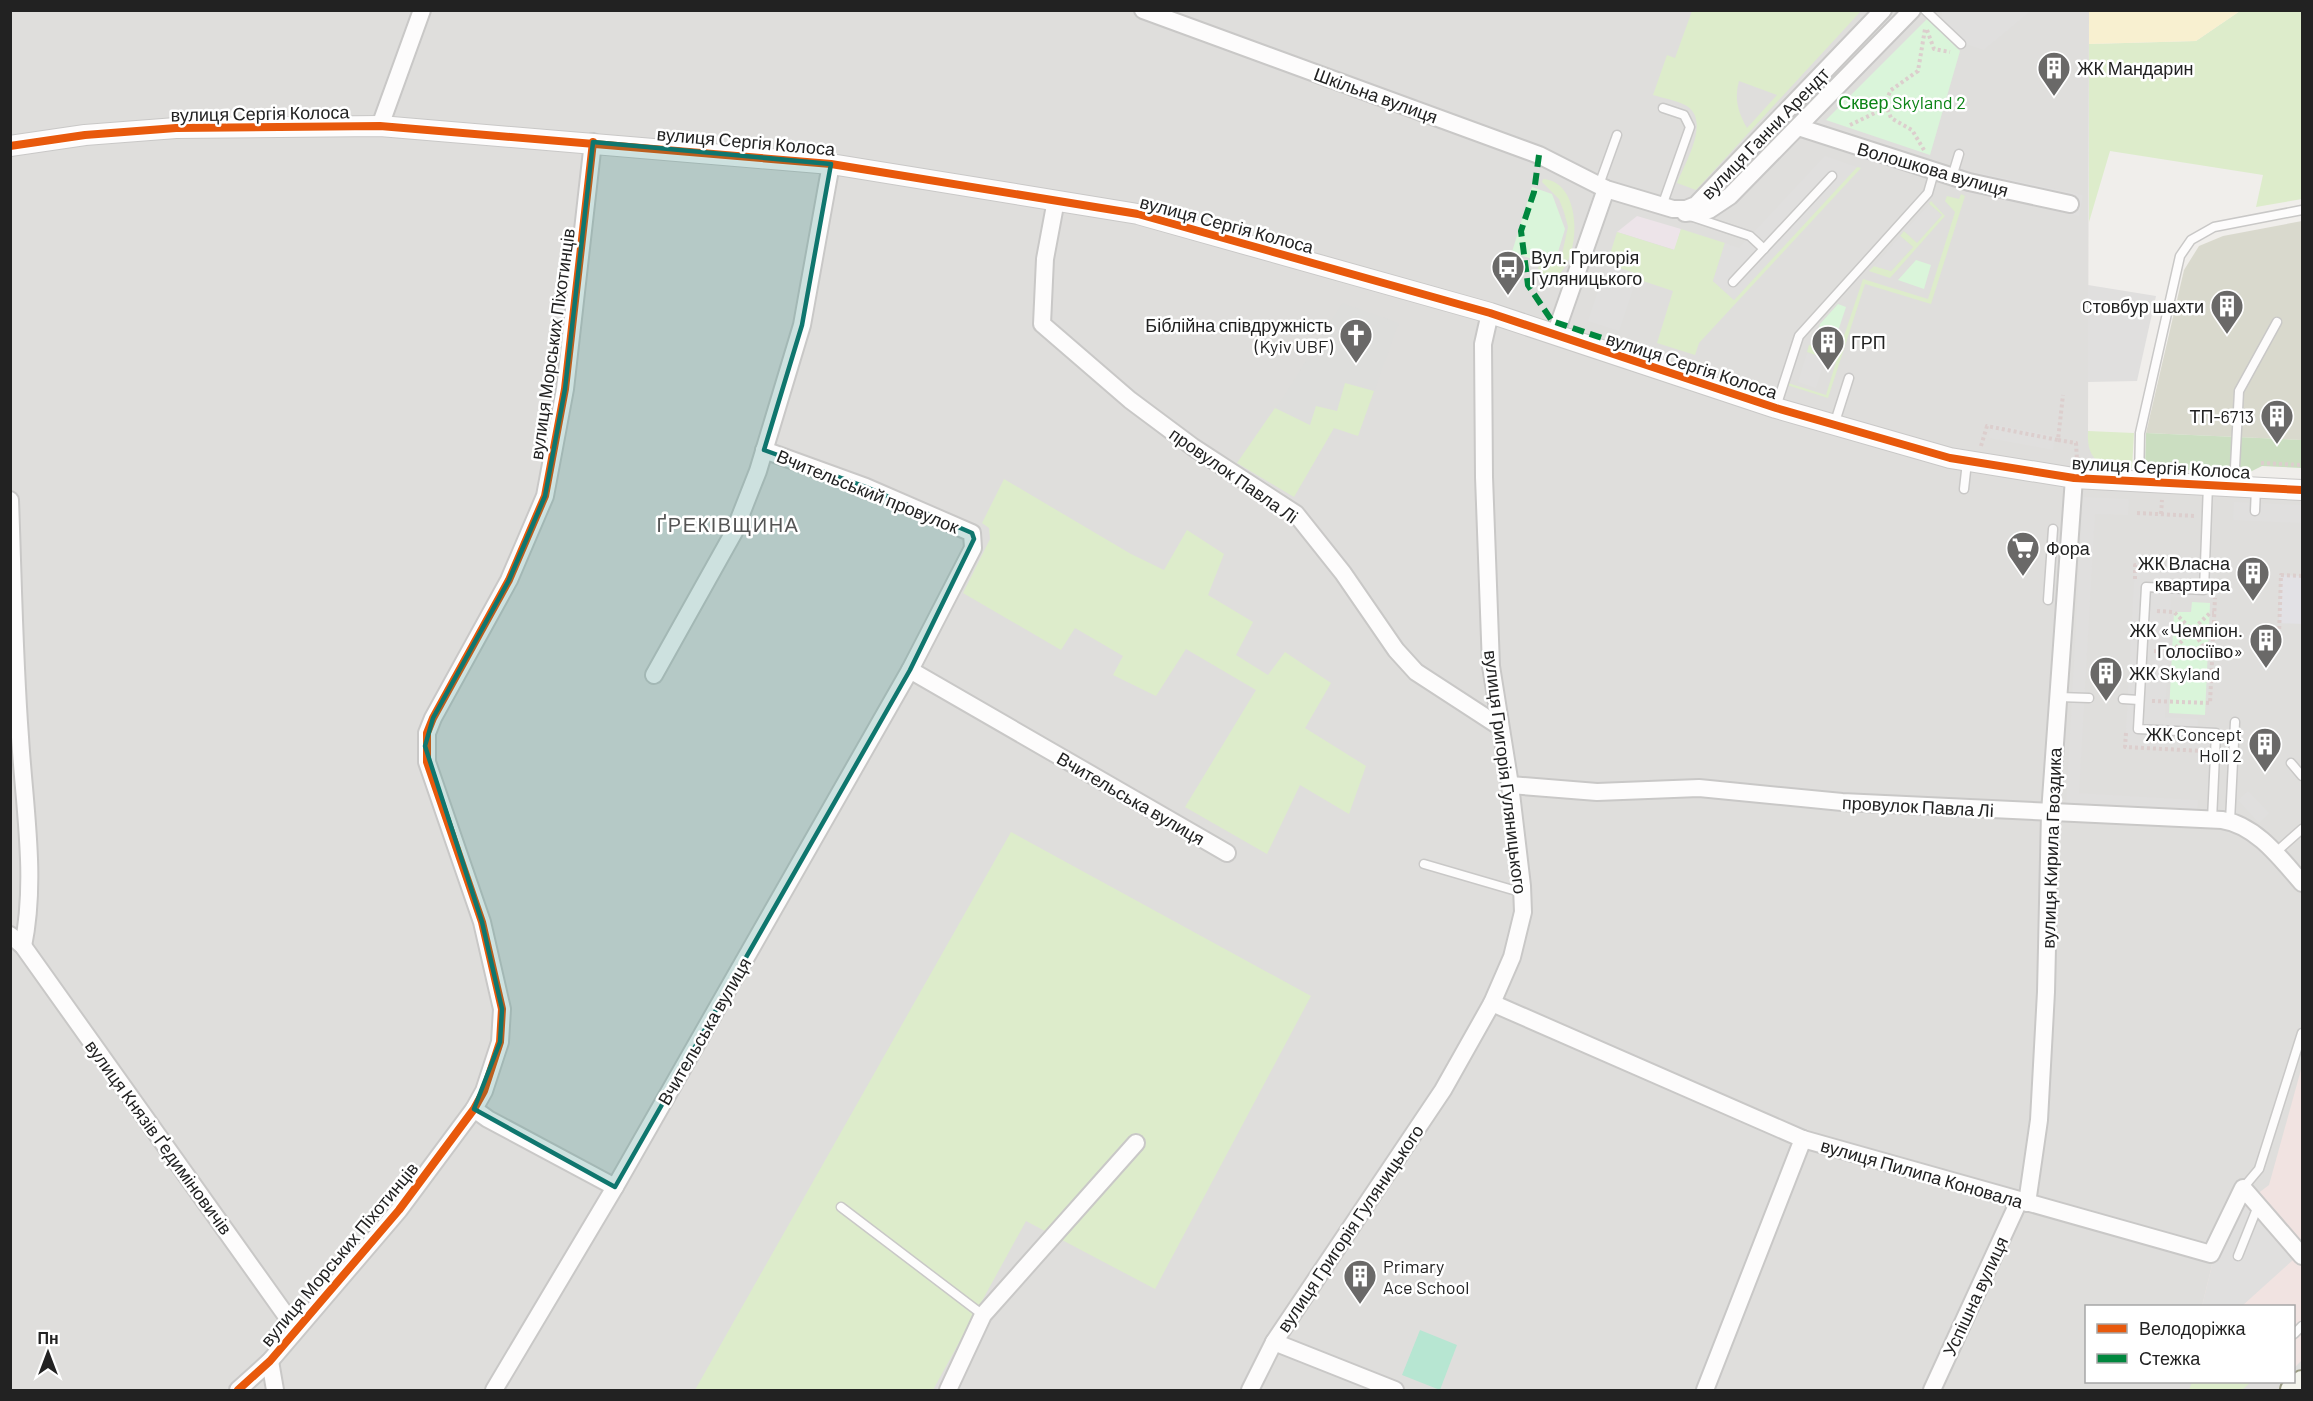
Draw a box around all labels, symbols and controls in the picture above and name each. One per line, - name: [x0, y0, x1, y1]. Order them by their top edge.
- building icon: ЖК Мандарин: [2036, 50, 2072, 97]
- place label: ЖК Мандарин: [2077, 57, 2193, 79]
- street label: Шкільна вулиця: [1311, 62, 1441, 128]
- street label: вулиця Ганни Арендт: [1696, 62, 1834, 204]
- park label: Сквер Skyland 2: [1838, 91, 1966, 113]
- street label: вулиця Сергія Колоса: [170, 100, 351, 126]
- street label: вулиця Сергія Колоса: [656, 122, 837, 160]
- street label: Волошкова вулиця: [1855, 137, 2011, 201]
- street label: вулиця Сергія Колоса: [1138, 190, 1317, 258]
- street label: вулиця Морських Піхотинців: [525, 227, 579, 461]
- place label: Вул. Григорія Гуляницького: [1531, 246, 1642, 289]
- bus stop icon: Вул. Григорія Гуляницького: [1490, 249, 1526, 296]
- building icon: Cтовбур шахти: [2209, 288, 2245, 335]
- place label: Cтовбур шахти: [2082, 295, 2204, 317]
- place label: Біблійна співдружність (Kyiv UBF): [1145, 314, 1333, 357]
- church icon: Біблійна співдружність (Kyiv UBF): [1338, 317, 1374, 364]
- building icon: ГРП: [1810, 324, 1846, 371]
- street label: вулиця Сергія Колоса: [1604, 327, 1781, 403]
- place label: ГРП: [1851, 331, 1886, 353]
- building icon: ТП-6713: [2259, 398, 2295, 445]
- place label: ТП-6713: [2190, 405, 2254, 427]
- street label: провулок Павла Лі: [1166, 422, 1302, 528]
- street label: Вчительський провулок: [774, 444, 962, 538]
- street label: вулиця Сергія Колоса: [2071, 451, 2252, 483]
- district label: ҐРЕКІВЩИНА: [657, 512, 799, 536]
- supermarket icon: Фора: [2005, 530, 2041, 577]
- place label: Фора: [2046, 537, 2091, 559]
- place label: ЖК Власна квартира: [2138, 552, 2231, 595]
- building icon: ЖК Власна квартира: [2235, 555, 2271, 602]
- place label: ЖК «Чемпіон. Голосіїво»: [2129, 619, 2243, 662]
- building icon: ЖК «Чемпіон. Голосіїво»: [2248, 622, 2284, 669]
- street label: вулиця Григорія Гуляницького: [1480, 649, 1532, 895]
- building icon: ЖК Skyland: [2088, 655, 2124, 702]
- place label: ЖК Skyland: [2129, 662, 2220, 684]
- place label: ЖК Concept Holl 2: [2146, 723, 2242, 766]
- building icon: ЖК Concept Holl 2: [2247, 726, 2283, 773]
- street label: вулиця Кирила Гвоздика: [2036, 746, 2066, 949]
- street label: Вчительська вулиця: [1053, 747, 1209, 849]
- street label: провулок Павла Лі: [1842, 791, 1994, 821]
- street label: Вчительська вулиця: [653, 953, 755, 1109]
- street label: вулиця Князів Ґедиміновичів: [81, 1035, 237, 1239]
- street label: вулиця Григорія Гуляницького: [1272, 1120, 1428, 1336]
- street label: вулиця Пилипа Коновала: [1818, 1134, 2027, 1213]
- street label: вулиця Морських Піхотинців: [256, 1157, 422, 1351]
- street label: Успішна вулиця: [1938, 1233, 2012, 1359]
- place label: Primary Ace School: [1383, 1255, 1469, 1298]
- building icon: Primary Ace School: [1342, 1258, 1378, 1305]
- legend: [2085, 1305, 2295, 1383]
- text: Велодоріжка: [2139, 1317, 2247, 1339]
- north arrow: [18, 1323, 78, 1383]
- text: Пн: [37, 1328, 59, 1347]
- text: Стежка: [2139, 1347, 2201, 1369]

